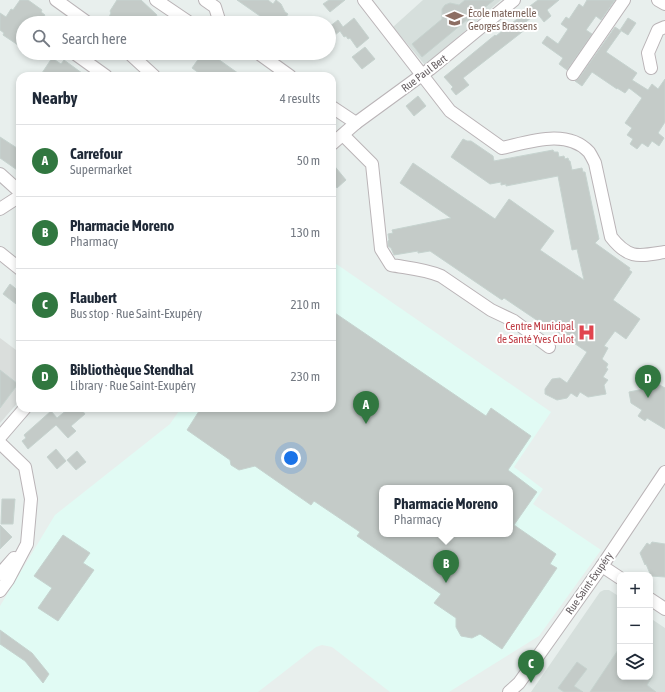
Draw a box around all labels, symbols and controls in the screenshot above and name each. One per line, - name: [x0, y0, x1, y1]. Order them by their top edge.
- place label: École maternelle Georges Brassens: [468, 7, 537, 32]
- school or university icon: École maternelle Georges Brassens: [445, 9, 465, 29]
- search box: [16, 16, 336, 60]
- icon: search: [30, 27, 52, 49]
- text: Search here: [62, 30, 127, 47]
- street label: Rue Paul Bert: [399, 52, 449, 94]
- text: Nearby: [32, 88, 78, 108]
- text: 4 results: [280, 91, 320, 106]
- text: Carrefour: [70, 145, 122, 162]
- text: A: [42, 153, 48, 168]
- text: 50 m: [297, 153, 320, 168]
- text: Supermarket: [70, 162, 132, 177]
- text: Pharmacie Moreno: [70, 217, 174, 234]
- text: B: [42, 225, 48, 240]
- text: 130 m: [291, 225, 320, 240]
- text: Pharmacy: [70, 234, 118, 249]
- text: Flaubert: [70, 289, 117, 306]
- text: C: [42, 297, 48, 312]
- text: 210 m: [291, 297, 320, 312]
- text: Bus stop · Rue Saint-Exupéry: [70, 306, 202, 321]
- place label: Centre Municipal de Santé Yves Culot: [497, 320, 574, 345]
- hospital icon: Centre Municipal de Santé Yves Culot: [577, 322, 597, 342]
- text: Bibliothèque Stendhal: [70, 361, 194, 378]
- pin: D: [635, 365, 661, 398]
- text: D: [41, 369, 49, 384]
- text: 230 m: [291, 369, 320, 384]
- text: Library · Rue Saint-Exupéry: [70, 378, 196, 393]
- pin: A: [353, 391, 379, 424]
- your location: [281, 448, 301, 468]
- popup: [379, 485, 513, 537]
- text: Pharmacie Moreno: [394, 495, 498, 512]
- text: Pharmacy: [394, 512, 442, 527]
- street label: Rue Saint-Exupéry: [563, 549, 615, 616]
- pin: B: [433, 550, 459, 583]
- map controls: [617, 572, 653, 680]
- button: +: [617, 572, 653, 608]
- button: −: [617, 608, 653, 644]
- button: layers: [617, 644, 653, 680]
- pin: C: [518, 650, 544, 683]

